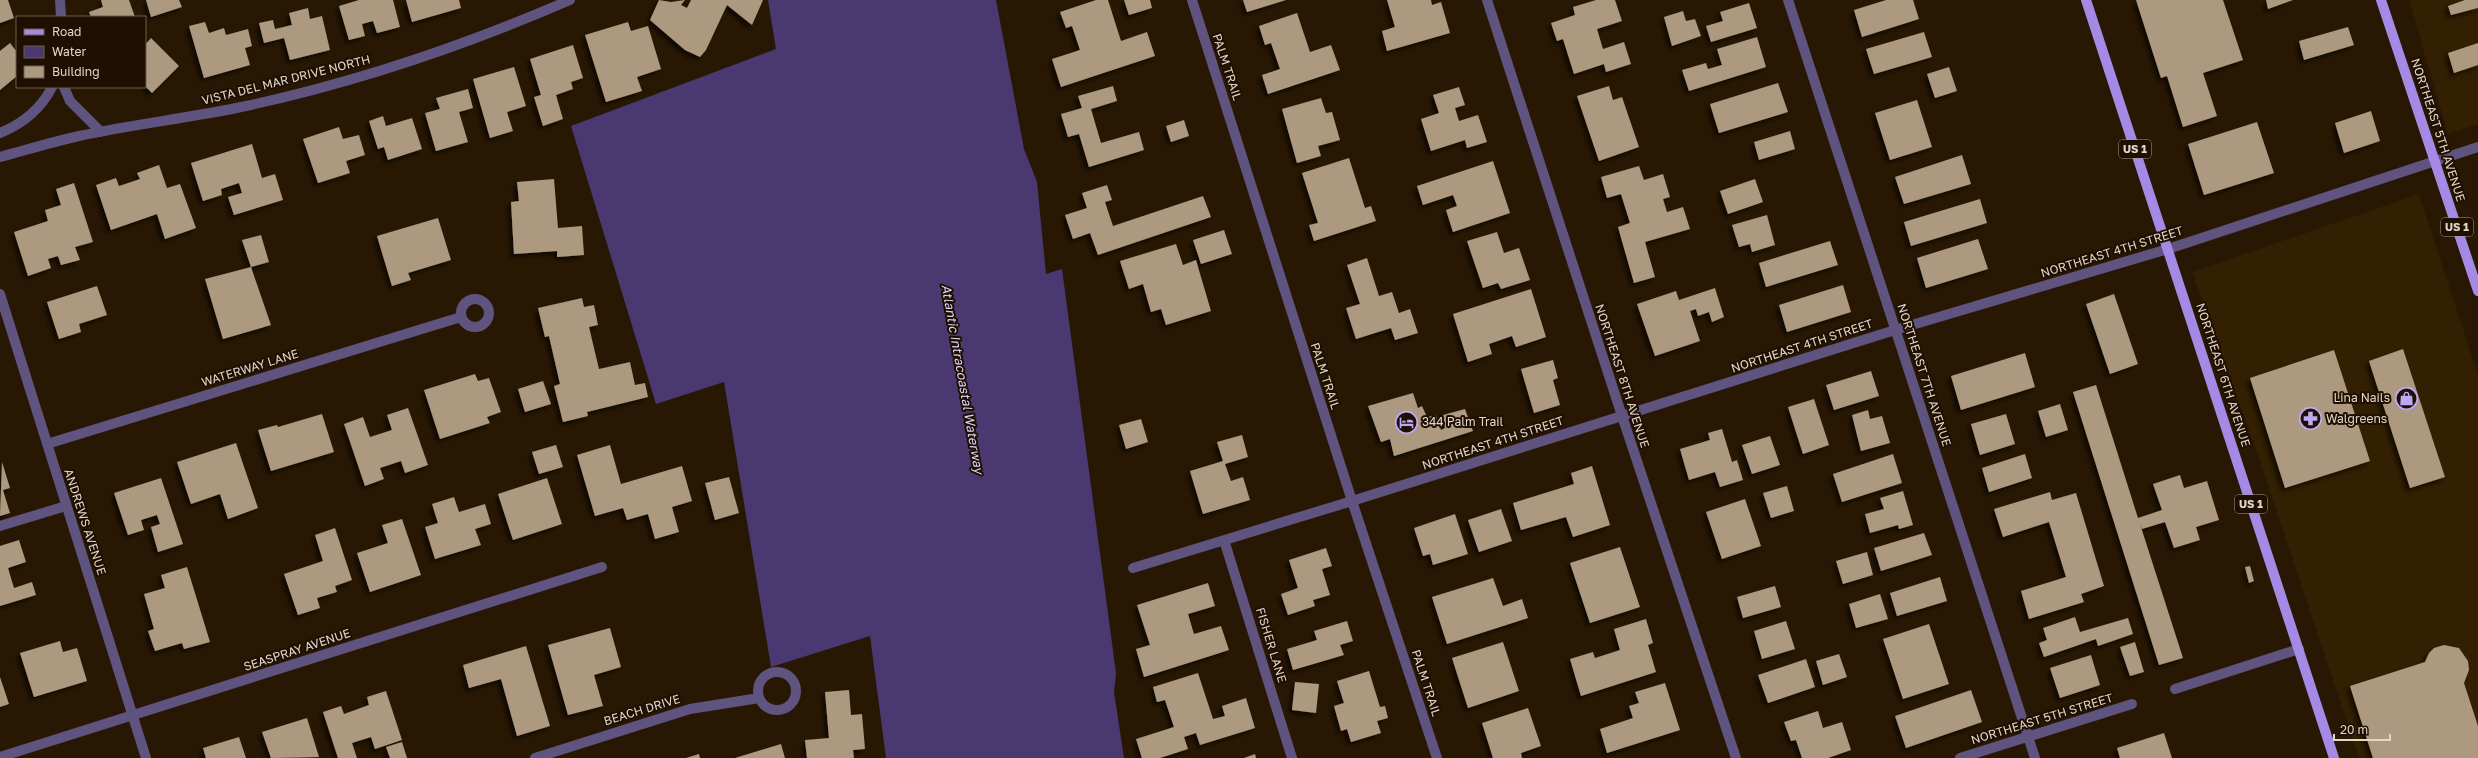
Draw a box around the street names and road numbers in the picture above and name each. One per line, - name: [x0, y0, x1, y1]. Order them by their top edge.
- street label: PALM TRAIL: [1210, 32, 1245, 102]
- street label: VISTA DEL MAR DRIVE NORTH: [200, 51, 372, 108]
- street label: NORTHEAST 5TH AVENUE: [2408, 56, 2469, 203]
- road number: US 1: [2119, 140, 2151, 158]
- road number: US 1: [2441, 218, 2473, 236]
- street label: NORTHEAST 4TH STREET: [2039, 223, 2185, 280]
- street label: NORTHEAST 6TH AVENUE: [2193, 301, 2254, 449]
- street label: NORTHEAST 8TH AVENUE: [1592, 302, 1653, 450]
- street label: NORTHEAST 7TH AVENUE: [1894, 302, 1955, 448]
- street label: NORTHEAST 4TH STREET: [1729, 315, 1875, 376]
- street label: PALM TRAIL: [1308, 341, 1343, 411]
- street label: WATERWAY LANE: [199, 346, 300, 389]
- street label: NORTHEAST 4TH STREET: [1420, 412, 1566, 473]
- street label: ANDREWS AVENUE: [61, 467, 110, 577]
- road number: US 1: [2235, 495, 2267, 513]
- street label: FISHER LANE: [1253, 605, 1290, 684]
- street label: SEASPRAY AVENUE: [241, 625, 352, 674]
- street label: PALM TRAIL: [1409, 648, 1444, 718]
- street label: NORTHEAST 5TH STREET: [1969, 690, 2115, 747]
- street label: BEACH DRIVE: [602, 691, 682, 728]

